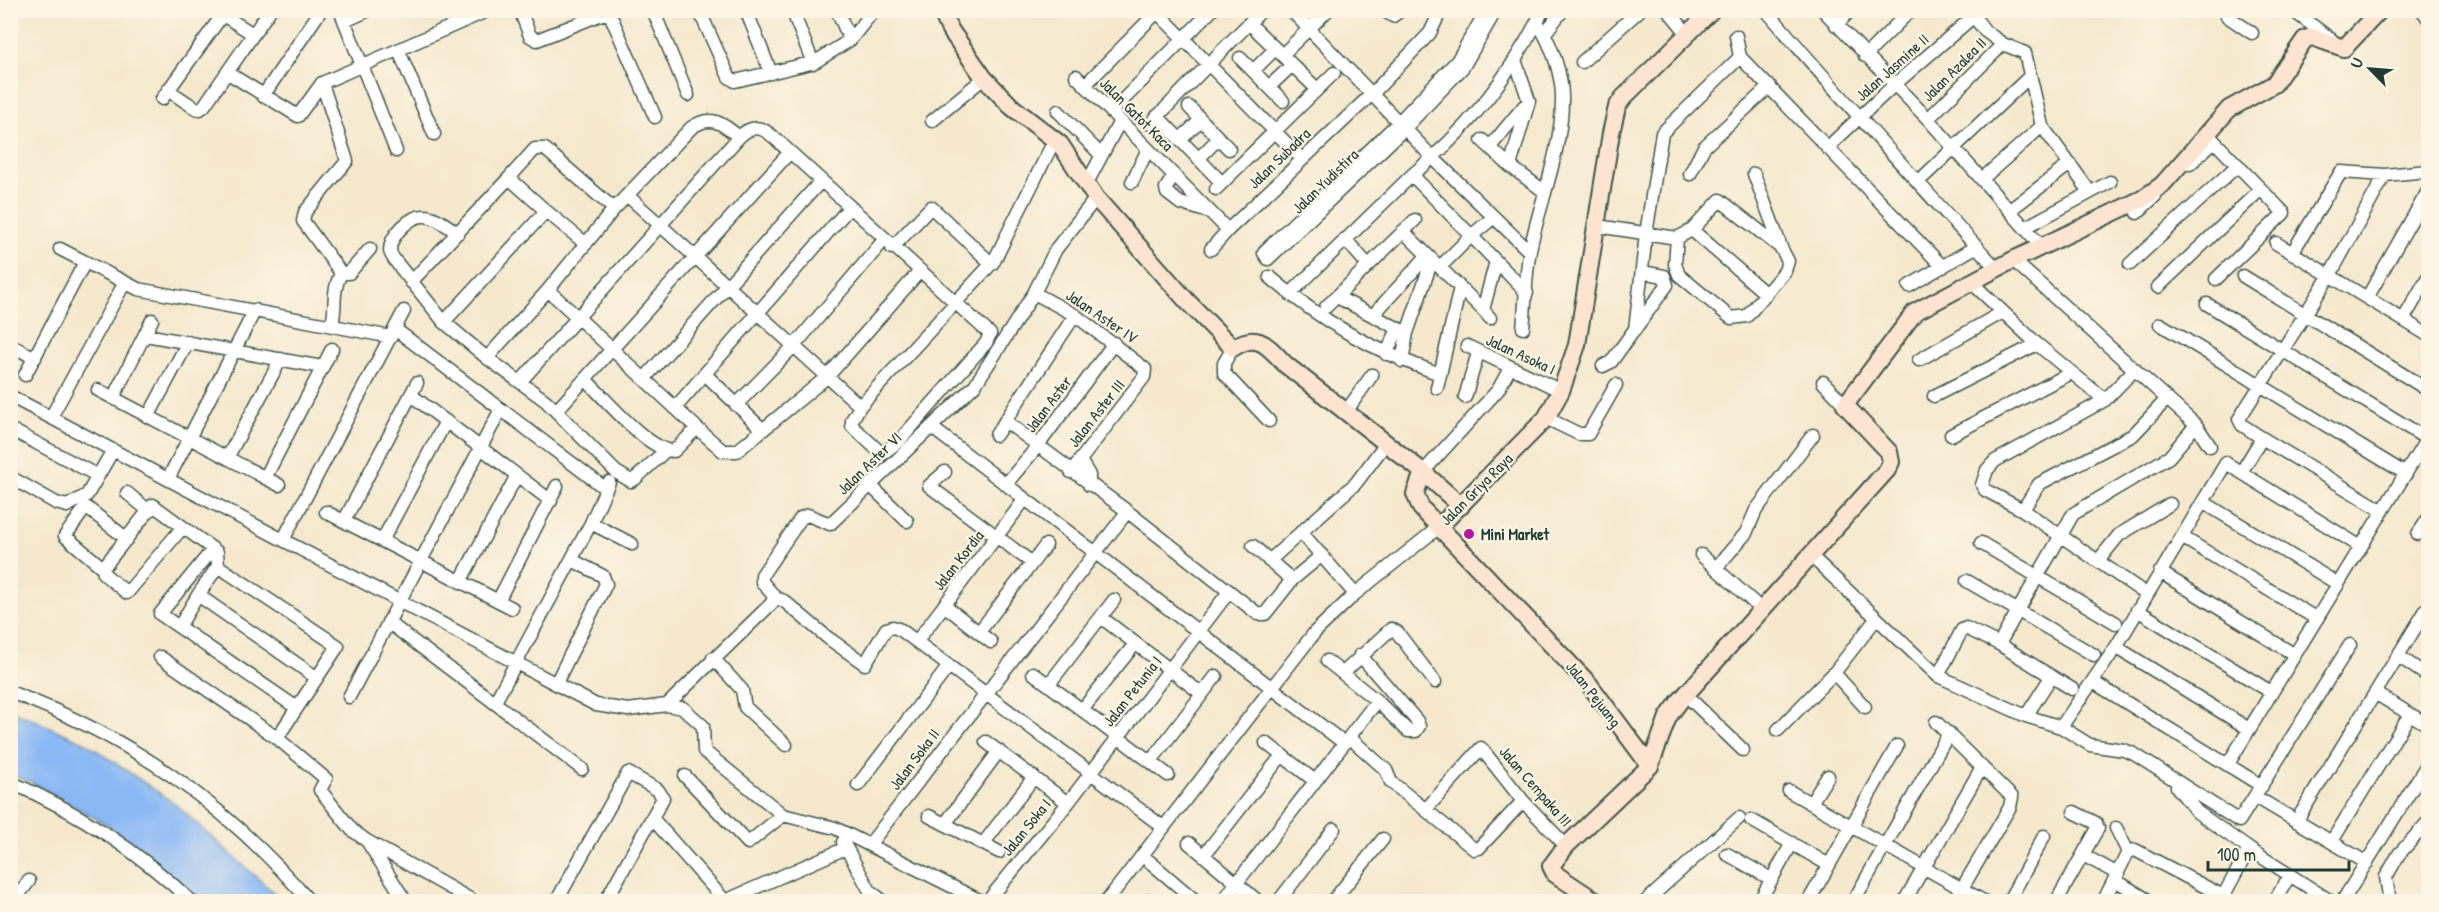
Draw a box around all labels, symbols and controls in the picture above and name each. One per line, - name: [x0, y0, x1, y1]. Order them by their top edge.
- street label: Jalan Jasmine II: [1851, 28, 1933, 106]
- street label: Jalan Azalea II: [1917, 32, 1991, 106]
- north arrow: [2340, 39, 2400, 99]
- text: U: [2345, 54, 2368, 71]
- street label: Jalan Gatot Kaca: [1095, 72, 1179, 156]
- street label: Jalan Subadra: [1243, 123, 1315, 193]
- street label: Jalan Yudistira: [1287, 144, 1363, 218]
- street label: Jalan Aster IV: [1062, 284, 1142, 348]
- street label: Jalan Asoka I: [1483, 328, 1559, 380]
- street label: Jalan Aster: [1019, 371, 1077, 437]
- street label: Jalan Aster III: [1063, 374, 1129, 452]
- street label: Jalan Aster VI: [832, 427, 906, 499]
- street label: Jalan Griya Raya: [1435, 448, 1517, 530]
- place label: Mini Market: [1481, 523, 1550, 545]
- street label: Jalan Kordia: [928, 525, 988, 595]
- marker: Mini Market: [1462, 527, 1476, 541]
- street label: Jalan Petunia I: [1097, 651, 1167, 731]
- street label: Jalan Pejuang: [1561, 656, 1627, 732]
- street label: Jalan Soka II: [884, 724, 944, 794]
- street label: Jalan Cempaka III: [1495, 741, 1577, 831]
- street label: Jalan Soka I: [996, 794, 1056, 860]
- scale bar: [2208, 834, 2349, 872]
- text: 100 m: [2217, 842, 2256, 867]

